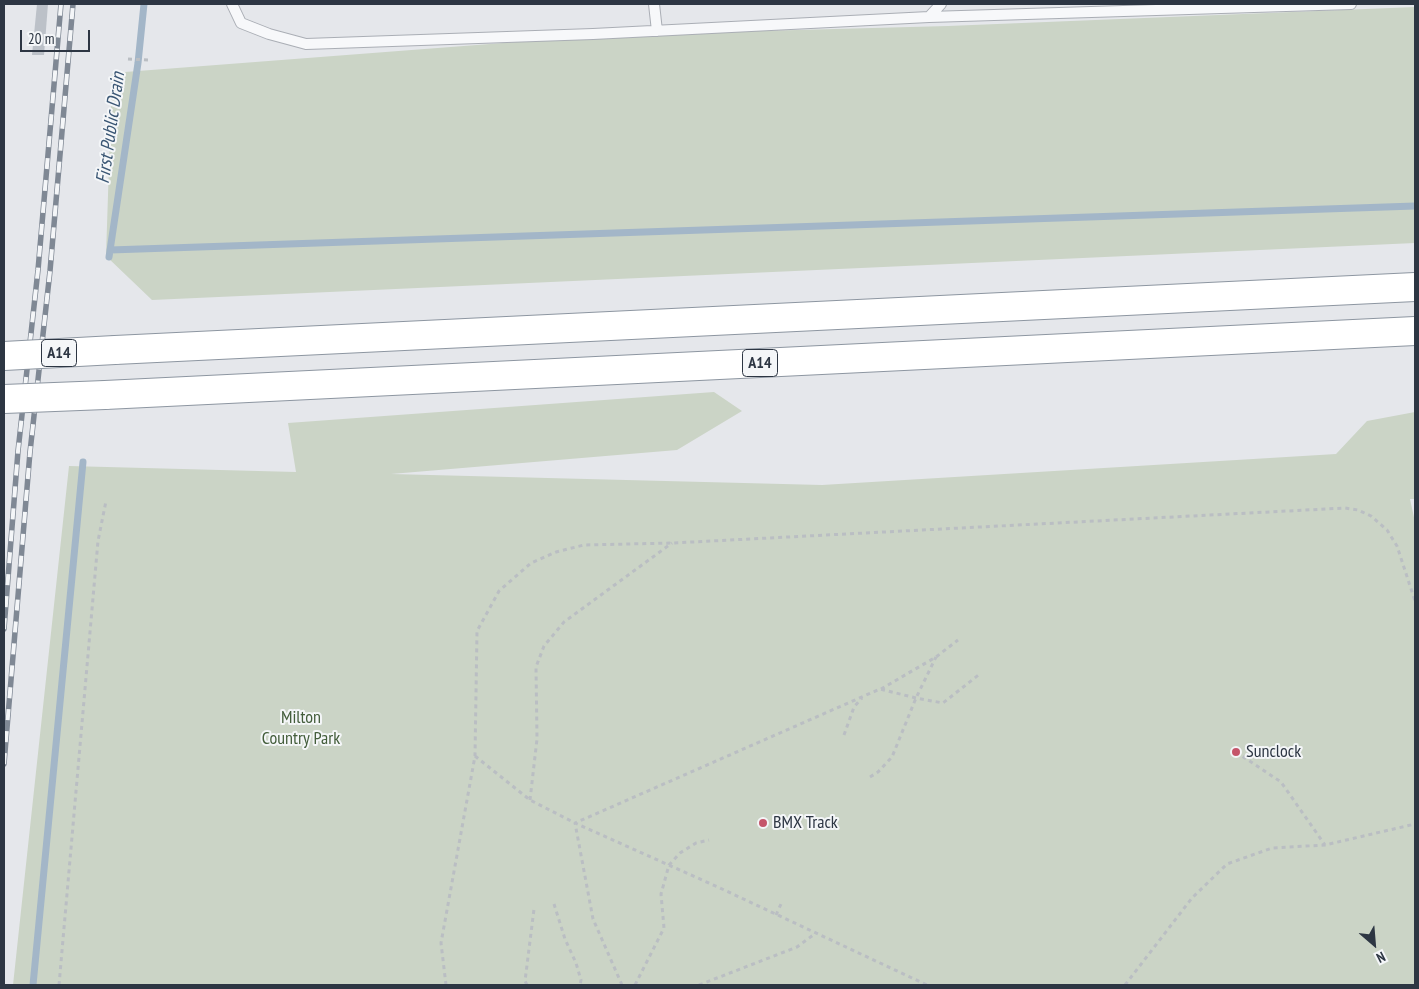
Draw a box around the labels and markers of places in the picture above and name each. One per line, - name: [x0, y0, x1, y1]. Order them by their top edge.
- place label: Sunclock: [1246, 741, 1301, 763]
- marker: Sunclock: [1230, 746, 1242, 758]
- place label: BMX Track: [773, 812, 838, 834]
- marker: BMX Track: [757, 817, 769, 829]

